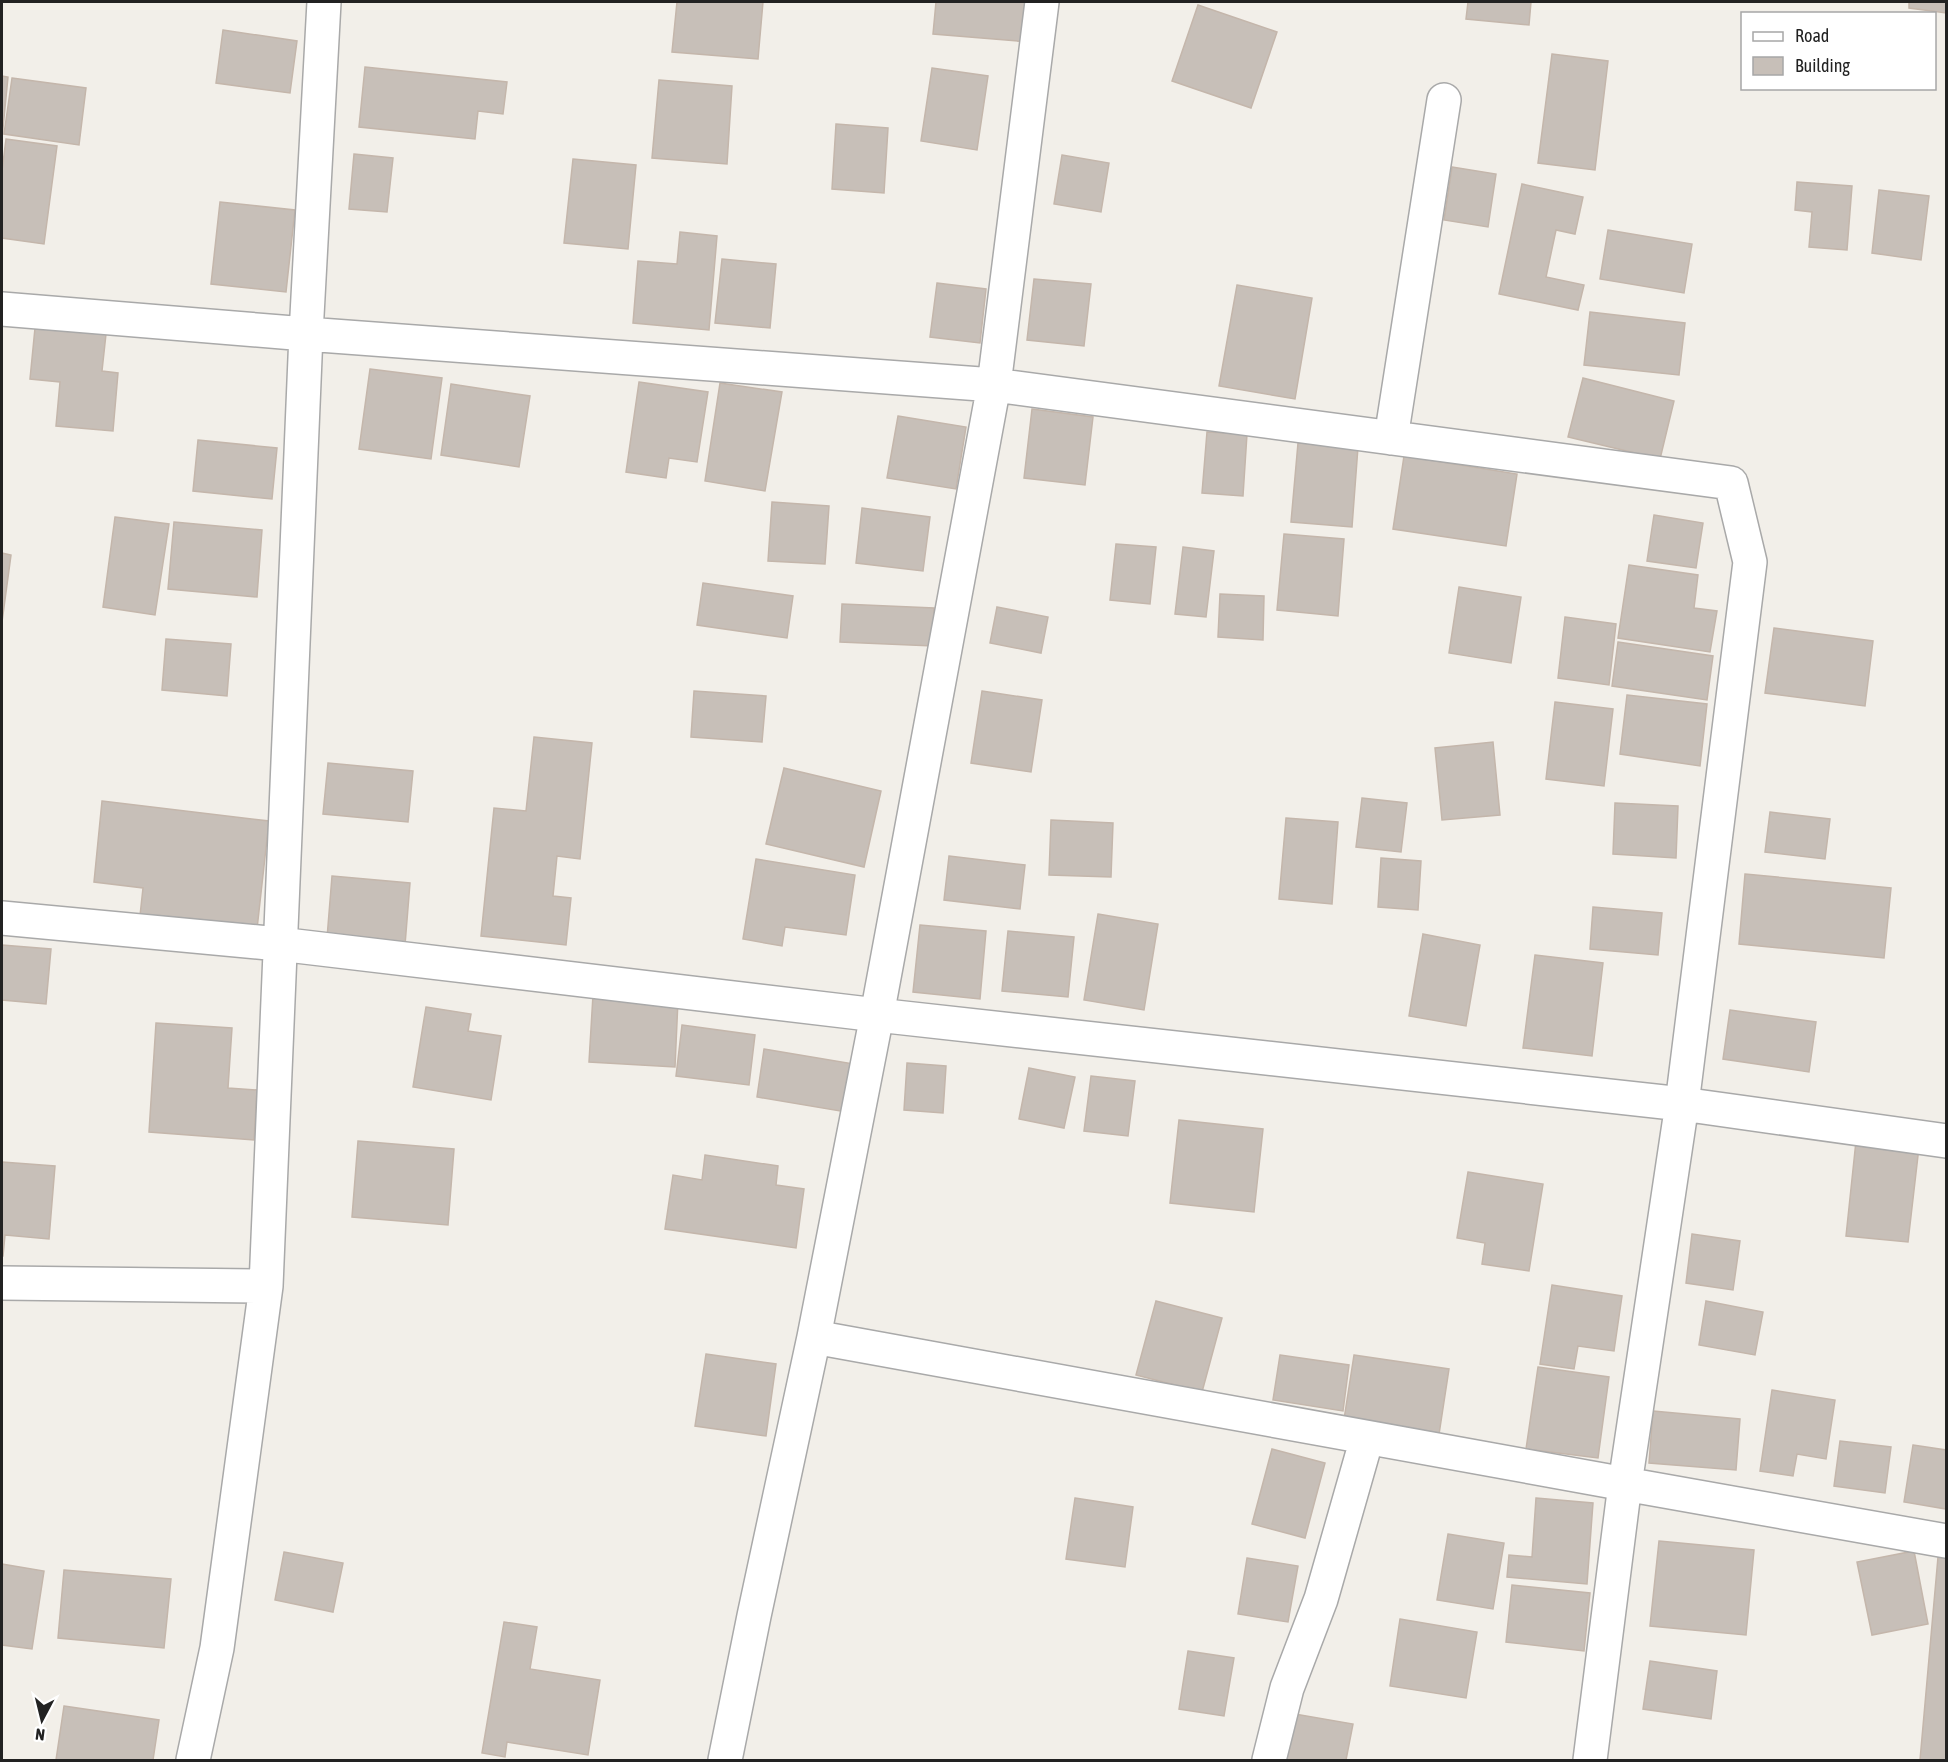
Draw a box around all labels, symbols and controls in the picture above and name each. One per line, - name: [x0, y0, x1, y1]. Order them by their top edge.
- legend: [1741, 12, 1936, 90]
- text: Road: [1795, 25, 1829, 46]
- text: Building: [1795, 55, 1850, 76]
- north arrow: [12, 1690, 72, 1750]
- text: N: [34, 1725, 46, 1744]

